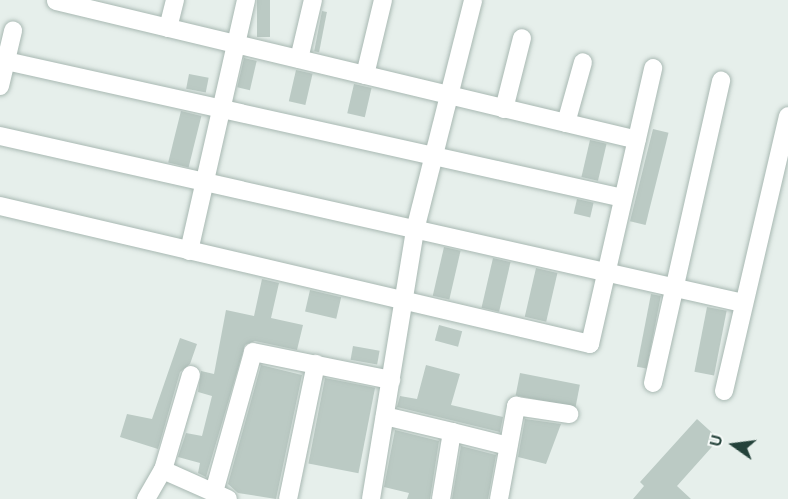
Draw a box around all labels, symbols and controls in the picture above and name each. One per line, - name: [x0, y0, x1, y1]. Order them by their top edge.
- north arrow: [704, 415, 764, 475]
- text: U: [705, 433, 727, 448]

